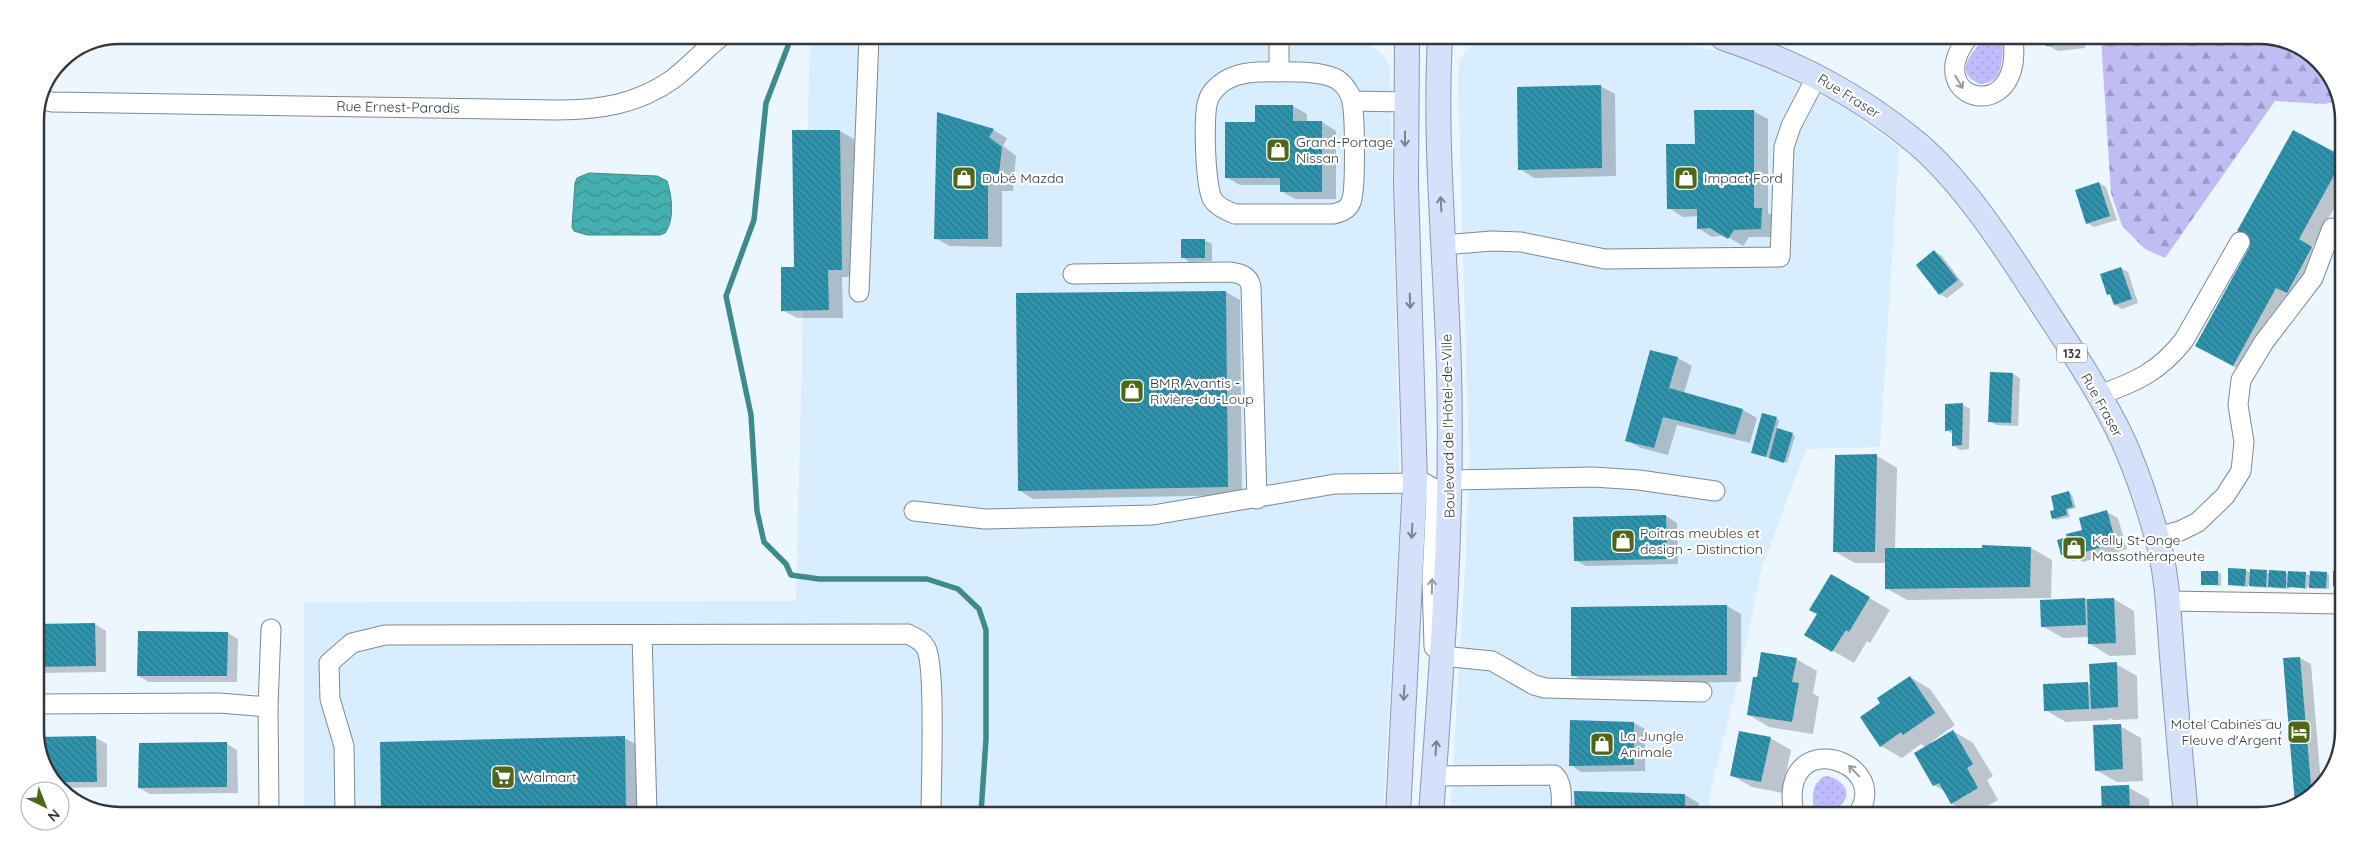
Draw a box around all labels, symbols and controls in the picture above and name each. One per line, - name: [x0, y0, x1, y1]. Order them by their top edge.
- street label: Rue Fraser: [1814, 70, 1884, 123]
- one-way arrow: [1955, 75, 1965, 89]
- street label: Rue Ernest-Paradis: [336, 97, 460, 117]
- one-way arrow: [1400, 130, 1410, 147]
- place label: Grand-Portage Nissan: [1296, 133, 1393, 167]
- shop icon: Grand-Portage Nissan: [1265, 137, 1291, 163]
- shop icon: Dubé Mazda: [951, 165, 977, 191]
- shop icon: Impact Ford: [1673, 165, 1699, 191]
- place label: Dubé Mazda: [982, 169, 1064, 187]
- place label: Impact Ford: [1704, 169, 1783, 187]
- one-way arrow: [1436, 196, 1445, 212]
- one-way arrow: [1405, 292, 1415, 309]
- street label: Boulevard de l'Hôtel-de-Ville: [1437, 334, 1459, 518]
- road number: 132: [2057, 343, 2087, 362]
- street label: Rue Fraser: [2077, 370, 2127, 441]
- place label: BMR Avantis - Rivière-du-Loup: [1150, 374, 1254, 408]
- shop icon: BMR Avantis - Rivière-du-Loup: [1119, 378, 1145, 404]
- one-way arrow: [1408, 523, 1417, 539]
- place label: Poitras meubles et design - Distinction: [1640, 524, 1763, 558]
- shop icon: Poitras meubles et design - Distinction: [1610, 528, 1636, 554]
- place label: Kelly St-Onge Massothérapeute: [2092, 531, 2205, 565]
- shop icon: Kelly St-Onge Massothérapeute: [2061, 535, 2087, 561]
- one-way arrow: [1427, 578, 1437, 594]
- one-way arrow: [1400, 685, 1409, 701]
- place label: Motel Cabines au Fleuve d'Argent: [2171, 715, 2282, 749]
- hotel icon: Motel Cabines au Fleuve d'Argent: [2286, 719, 2312, 745]
- place label: La Jungle Animale: [1620, 727, 1684, 761]
- shop icon: La Jungle Animale: [1589, 731, 1615, 757]
- one-way arrow: [1431, 740, 1440, 756]
- supermarket icon: Walmart: [490, 764, 516, 790]
- one-way arrow: [1848, 765, 1860, 777]
- place label: Walmart: [520, 768, 577, 786]
- north arrow: [20, 781, 70, 831]
- text: N: [44, 805, 64, 826]

